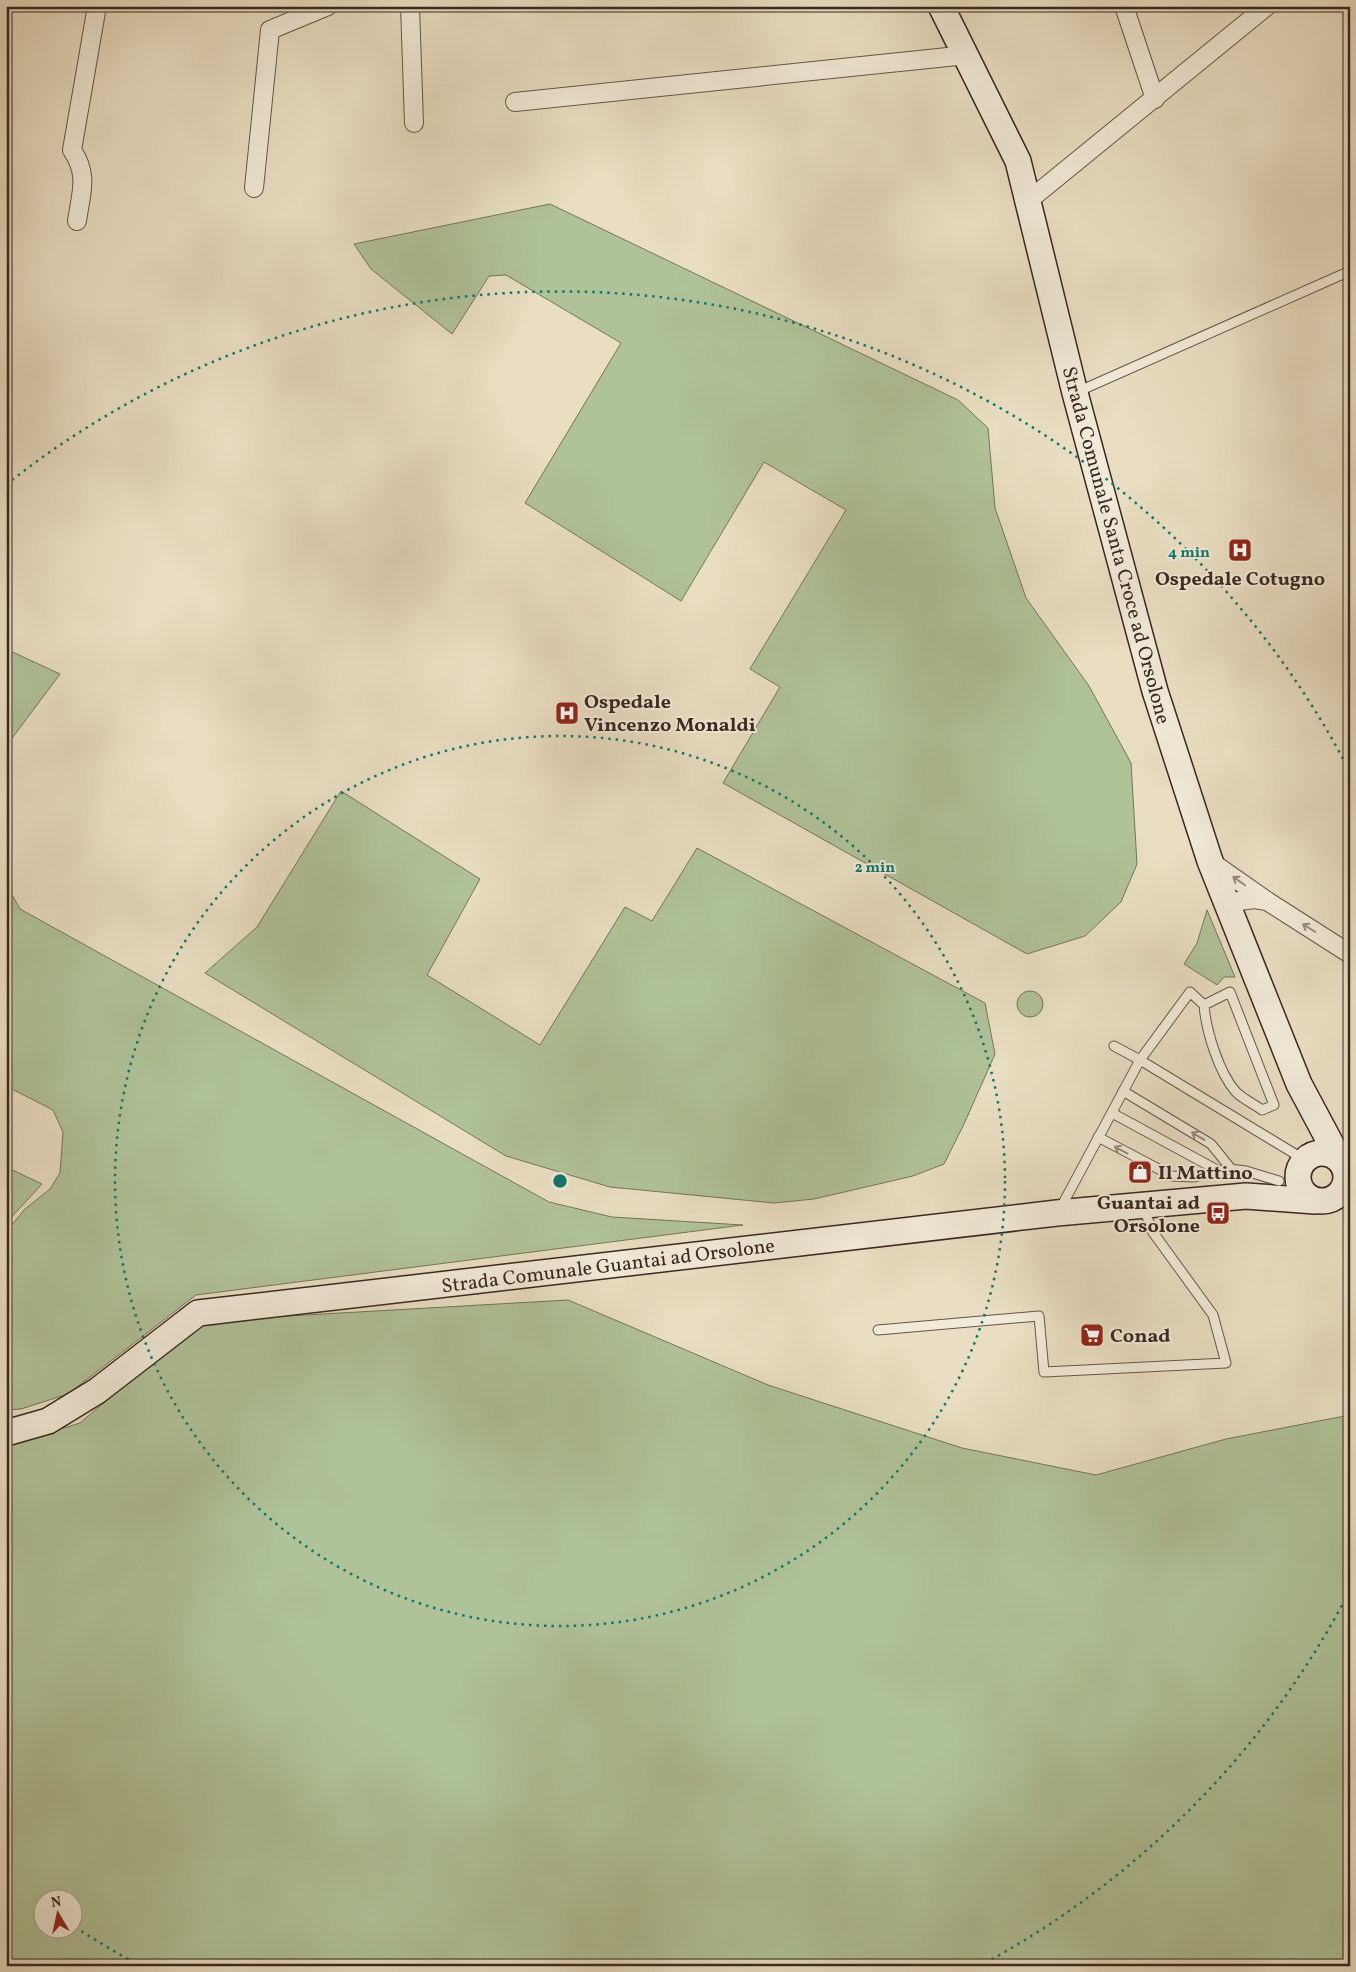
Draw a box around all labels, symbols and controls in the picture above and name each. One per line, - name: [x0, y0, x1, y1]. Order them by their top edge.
- street label: Strada Comunale Santa Croce ad Orsolone: [1054, 363, 1176, 728]
- hospital icon: Ospedale Cotugno: [1227, 537, 1253, 563]
- text: 4 min: [1168, 543, 1210, 564]
- place label: Ospedale Cotugno: [1155, 566, 1325, 594]
- place label: Ospedale Vincenzo Monaldi: [584, 689, 756, 740]
- hospital icon: Ospedale Vincenzo Monaldi: [554, 700, 580, 726]
- text: 2 min: [855, 858, 895, 879]
- one-way arrow: [1232, 876, 1246, 886]
- one-way arrow: [1302, 923, 1316, 933]
- one-way arrow: [1192, 1130, 1206, 1140]
- one-way arrow: [1114, 1145, 1129, 1154]
- shop icon: Il Mattino: [1127, 1159, 1153, 1185]
- place label: Il Mattino: [1158, 1160, 1253, 1188]
- centre of rings: [551, 1172, 569, 1190]
- place label: Guantai ad Orsolone: [1097, 1190, 1200, 1241]
- bus stop icon: Guantai ad Orsolone: [1205, 1200, 1231, 1226]
- street label: Strada Comunale Guantai ad Orsolone: [440, 1233, 777, 1301]
- supermarket icon: Conad: [1079, 1322, 1105, 1348]
- place label: Conad: [1110, 1323, 1170, 1351]
- north arrow: [32, 1890, 82, 1940]
- text: N: [50, 1892, 63, 1913]

